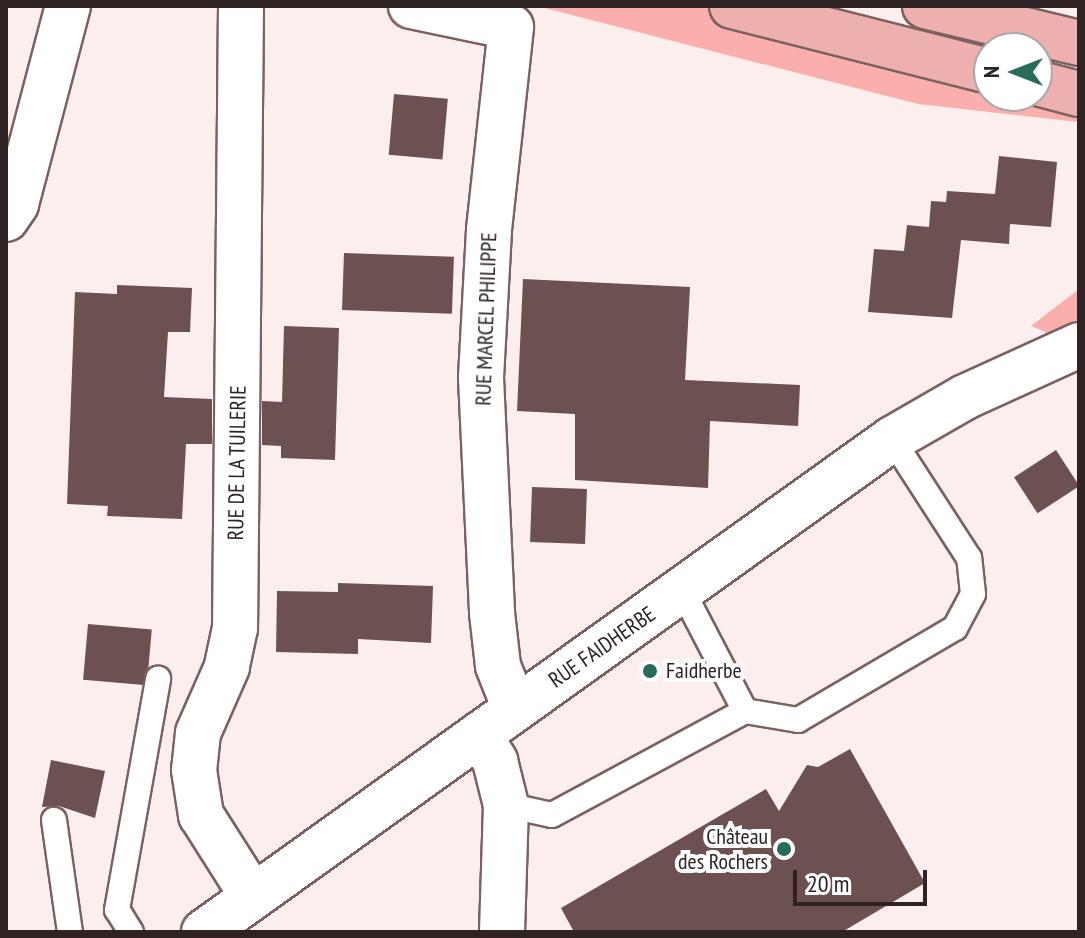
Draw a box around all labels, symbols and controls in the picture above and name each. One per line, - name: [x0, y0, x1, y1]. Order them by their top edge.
- north arrow: [973, 32, 1053, 112]
- text: N: [977, 66, 1005, 78]
- street label: RUE MARCEL PHILIPPE: [470, 232, 502, 406]
- street label: RUE DE LA TUILERIE: [222, 385, 252, 541]
- street label: RUE FAIDHERBE: [544, 601, 660, 693]
- place label: Faidherbe: [666, 658, 742, 684]
- marker: Faidherbe: [641, 662, 659, 680]
- place label: Château des Rochers: [678, 823, 768, 874]
- marker: Château des Rochers: [775, 840, 793, 858]
- scale bar: [797, 854, 931, 904]
- text: 20 m: [807, 868, 849, 899]

